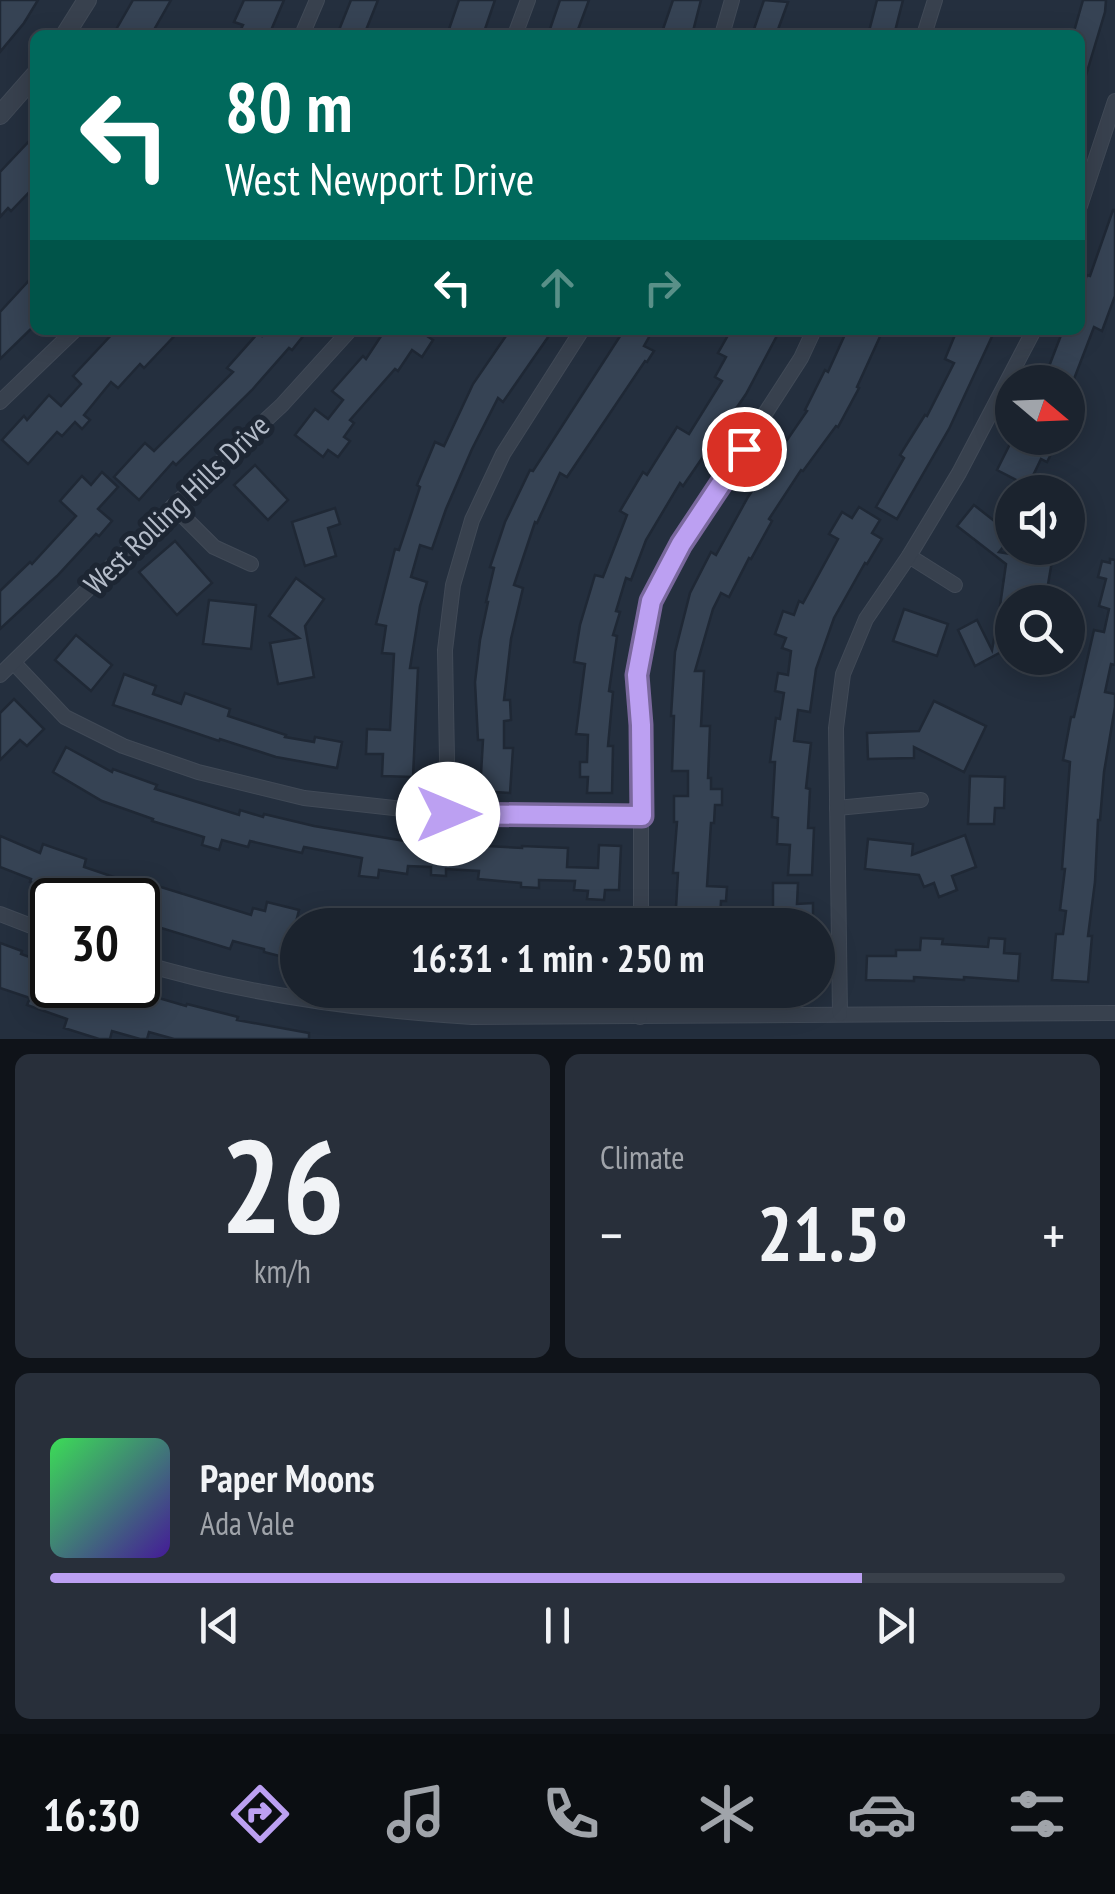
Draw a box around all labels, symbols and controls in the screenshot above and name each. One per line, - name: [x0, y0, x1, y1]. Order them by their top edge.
- text: 80 m: [225, 61, 353, 151]
- icon: left: [60, 70, 190, 200]
- text: West Newport Drive: [225, 149, 534, 207]
- icon: left: [425, 260, 480, 315]
- icon: ahead: [530, 260, 585, 315]
- icon: right: [635, 260, 690, 315]
- north arrow: [995, 365, 1085, 455]
- map controls: [995, 365, 1085, 675]
- street label: West Rolling Hills Drive: [75, 405, 277, 602]
- pin: [702, 407, 787, 492]
- icon: arrive: [717, 422, 772, 477]
- button: sound: [995, 475, 1085, 565]
- button: search: [995, 585, 1085, 675]
- position arrow: [396, 762, 500, 866]
- speed limit sign: 30: [30, 878, 160, 1008]
- text: 16:31 · 1 min · 250 m: [411, 933, 704, 982]
- text: 26: [220, 1101, 345, 1269]
- text: Climate: [600, 1136, 684, 1178]
- text: 21.5°: [757, 1185, 908, 1282]
- text: −: [600, 1199, 623, 1270]
- text: +: [1042, 1199, 1065, 1270]
- text: km/h: [254, 1250, 311, 1292]
- text: Paper Moons: [200, 1453, 375, 1502]
- text: Ada Vale: [200, 1502, 295, 1544]
- icon: previous: [192, 1598, 247, 1653]
- icon: pause: [530, 1598, 585, 1653]
- icon: next: [868, 1598, 923, 1653]
- icon: directions: [225, 1779, 295, 1849]
- icon: music: [381, 1779, 451, 1849]
- icon: phone: [536, 1779, 606, 1849]
- icon: climate: [692, 1779, 762, 1849]
- icon: car: [847, 1779, 917, 1849]
- icon: filters: [1002, 1779, 1072, 1849]
- text: 16:30: [43, 1785, 140, 1843]

